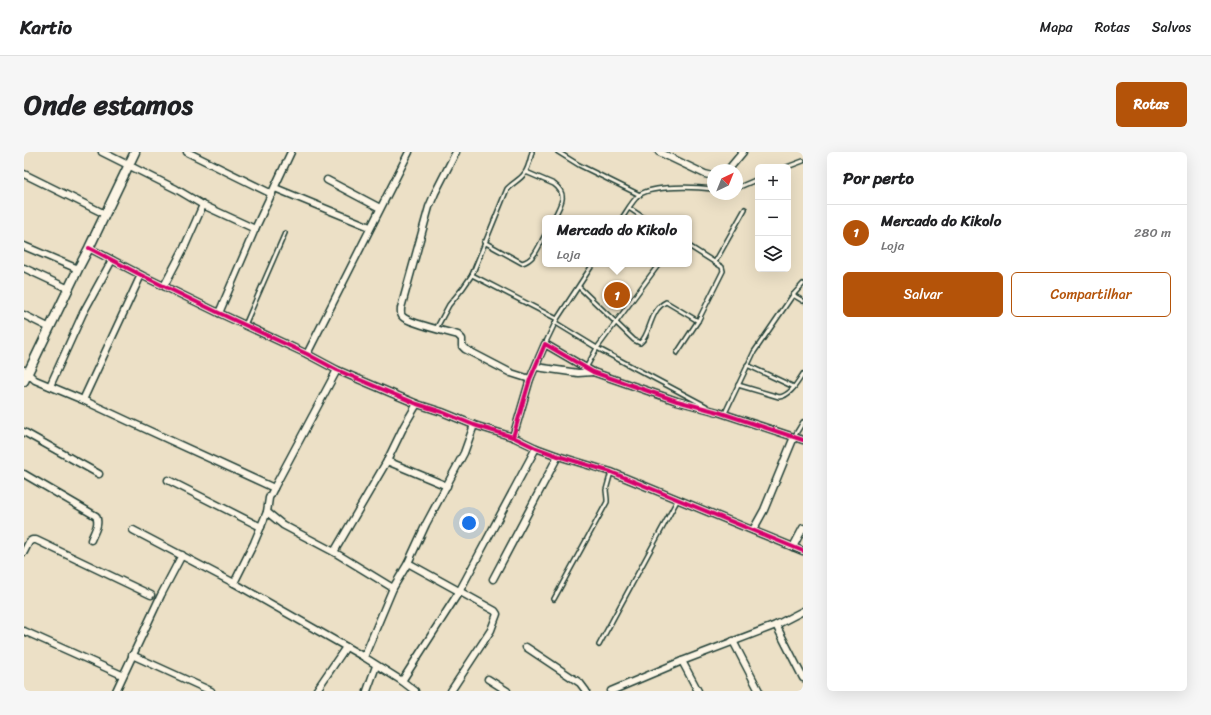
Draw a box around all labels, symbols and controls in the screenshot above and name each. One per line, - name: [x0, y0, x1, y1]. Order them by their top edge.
- text: Kartio: [20, 11, 72, 44]
- text: Mapa: [1040, 15, 1073, 40]
- text: Rotas: [1095, 15, 1130, 40]
- text: Salvos: [1152, 15, 1191, 40]
- text: Onde estamos: [24, 80, 193, 129]
- button: Rotas: [1116, 82, 1187, 127]
- text: Por perto: [843, 163, 914, 193]
- north arrow: [707, 164, 743, 200]
- map controls: [755, 164, 791, 272]
- button: +: [755, 164, 791, 200]
- button: −: [755, 200, 791, 236]
- text: Mercado do Kikolo: [881, 208, 1001, 234]
- popup: [542, 215, 692, 267]
- text: Mercado do Kikolo: [557, 217, 677, 243]
- text: 1: [853, 221, 859, 244]
- text: 280 m: [1134, 221, 1171, 244]
- text: Loja: [881, 234, 904, 257]
- button: layers: [755, 236, 791, 272]
- text: Loja: [557, 243, 580, 266]
- button: Salvar: [843, 272, 1003, 317]
- button: Compartilhar: [1011, 272, 1171, 317]
- pin: 1: [604, 280, 630, 310]
- your location: [459, 513, 479, 533]

